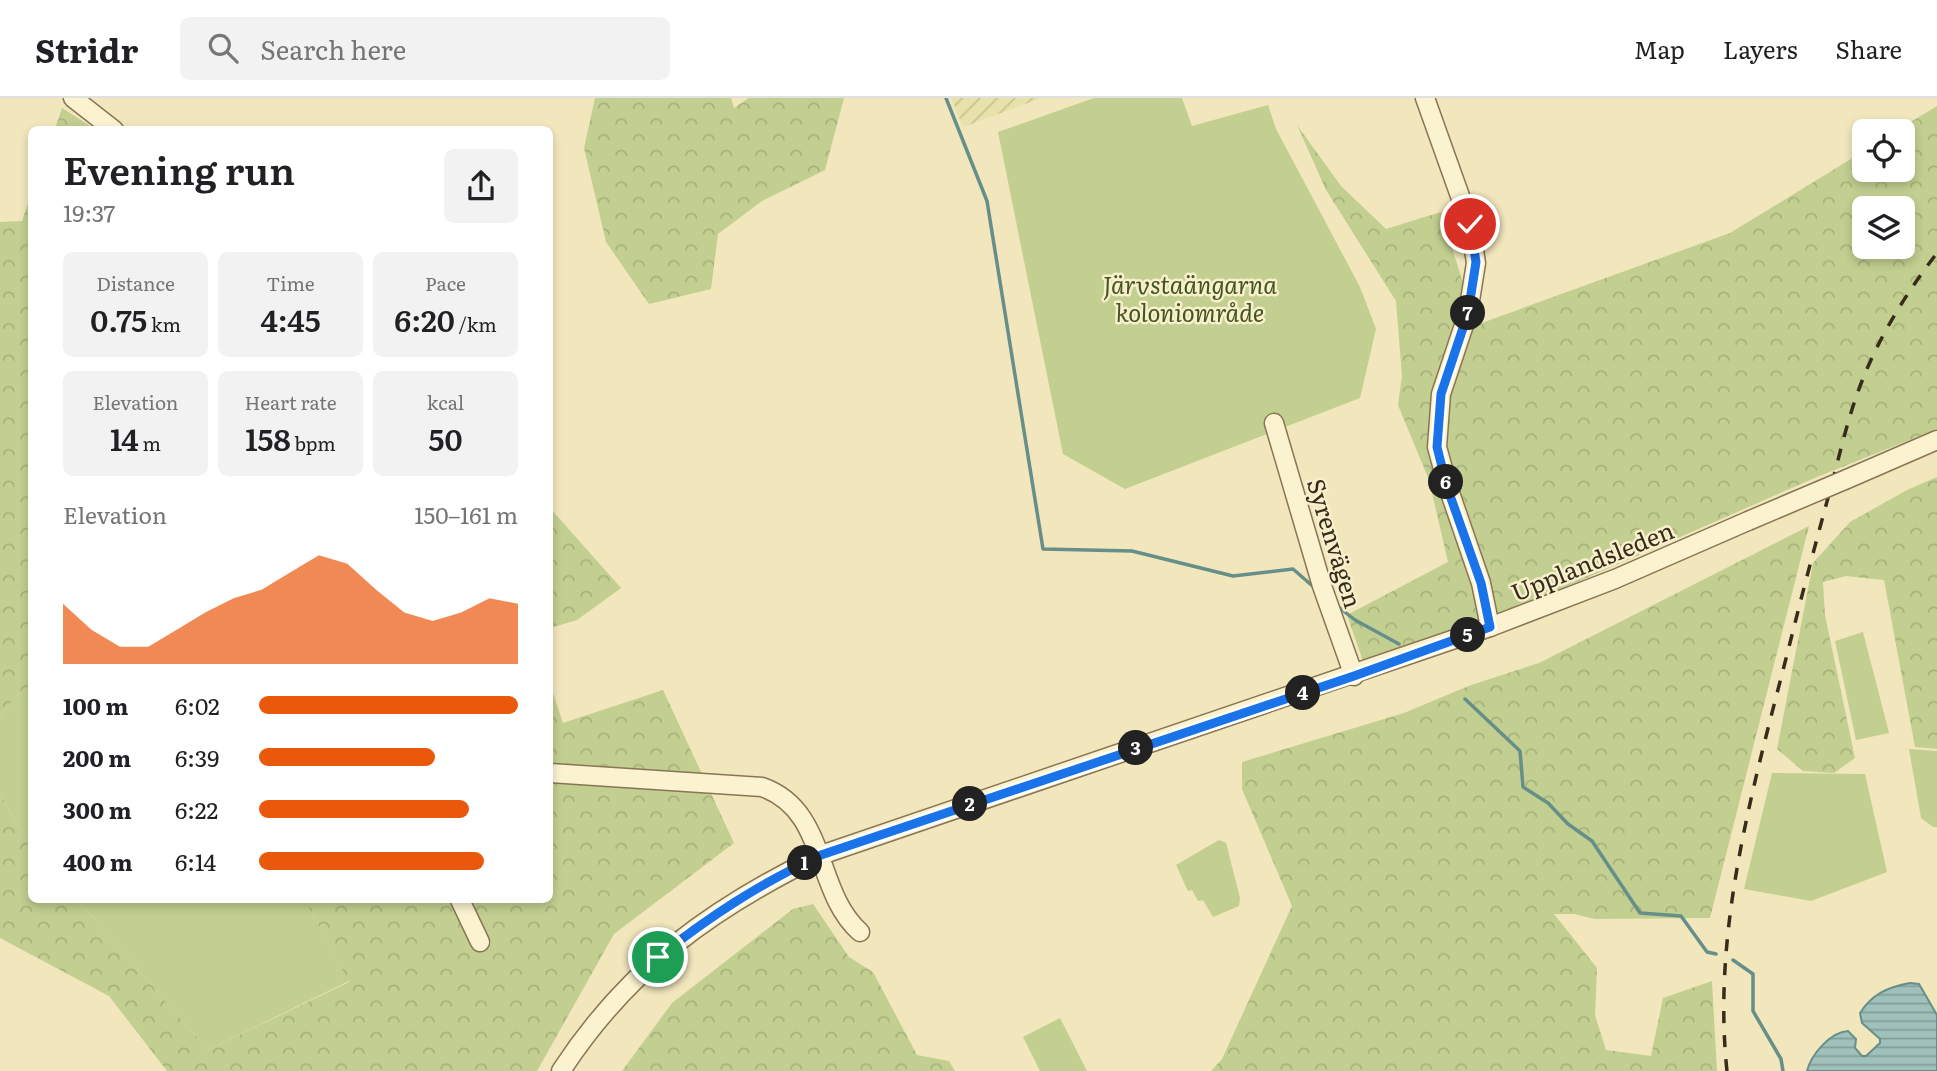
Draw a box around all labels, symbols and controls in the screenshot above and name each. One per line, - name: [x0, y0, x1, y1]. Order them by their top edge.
- search box: [180, 17, 670, 80]
- text: Stridr: [35, 24, 138, 73]
- icon: search: [204, 29, 242, 67]
- text: Search here: [260, 29, 406, 68]
- text: Map: [1634, 31, 1685, 66]
- text: Layers: [1723, 31, 1797, 66]
- text: Share: [1835, 31, 1902, 66]
- map controls: [1852, 119, 1915, 259]
- button: locate: [1852, 119, 1915, 182]
- text: Evening run: [63, 140, 295, 197]
- button: share: [444, 149, 518, 223]
- pin: [1440, 194, 1500, 254]
- text: 19:37: [63, 195, 115, 229]
- button: layers: [1852, 196, 1915, 259]
- icon: check: [1451, 205, 1489, 243]
- park label: Järvstaängarna koloniområde: [1103, 266, 1277, 329]
- text: Distance: [96, 269, 175, 297]
- text: Time: [266, 269, 315, 297]
- text: Pace: [425, 269, 466, 297]
- pin: 7: [1450, 296, 1486, 330]
- text: 0.75: [90, 297, 147, 341]
- text: 4:45: [260, 297, 321, 341]
- text: 6:20: [394, 297, 455, 341]
- text: 7: [1462, 298, 1473, 326]
- text: km: [147, 310, 181, 338]
- text: /km: [455, 310, 497, 338]
- text: Elevation: [93, 388, 178, 416]
- text: Heart rate: [244, 388, 337, 416]
- text: kcal: [427, 388, 464, 416]
- text: 14: [110, 416, 139, 460]
- text: 158: [245, 416, 291, 460]
- text: 50: [429, 416, 462, 460]
- text: m: [139, 429, 161, 457]
- text: bpm: [291, 429, 336, 457]
- pin: 6: [1428, 464, 1464, 500]
- text: 6: [1440, 467, 1451, 495]
- street label: Syrenvägen: [1300, 474, 1372, 612]
- text: Elevation: [63, 497, 167, 531]
- text: 150–161 m: [414, 497, 518, 531]
- street label: Upplandsleden: [1505, 511, 1679, 609]
- pin: 5: [1450, 618, 1486, 652]
- text: 5: [1462, 620, 1473, 648]
- pin: 4: [1286, 676, 1320, 710]
- text: 4: [1297, 678, 1308, 706]
- text: 100 m: [63, 688, 128, 722]
- text: 6:02: [175, 688, 220, 722]
- pin: 3: [1118, 730, 1154, 766]
- text: 3: [1130, 733, 1141, 761]
- text: 200 m: [63, 740, 131, 774]
- text: 6:39: [175, 740, 219, 774]
- pin: 2: [953, 786, 988, 822]
- text: 2: [964, 789, 975, 817]
- text: 300 m: [63, 792, 132, 826]
- text: 6:22: [175, 792, 218, 826]
- text: 400 m: [63, 844, 133, 878]
- text: 6:14: [175, 844, 216, 878]
- pin: 1: [788, 846, 822, 880]
- text: 1: [801, 848, 808, 876]
- pin: [628, 927, 688, 987]
- icon: arrive: [639, 938, 677, 976]

